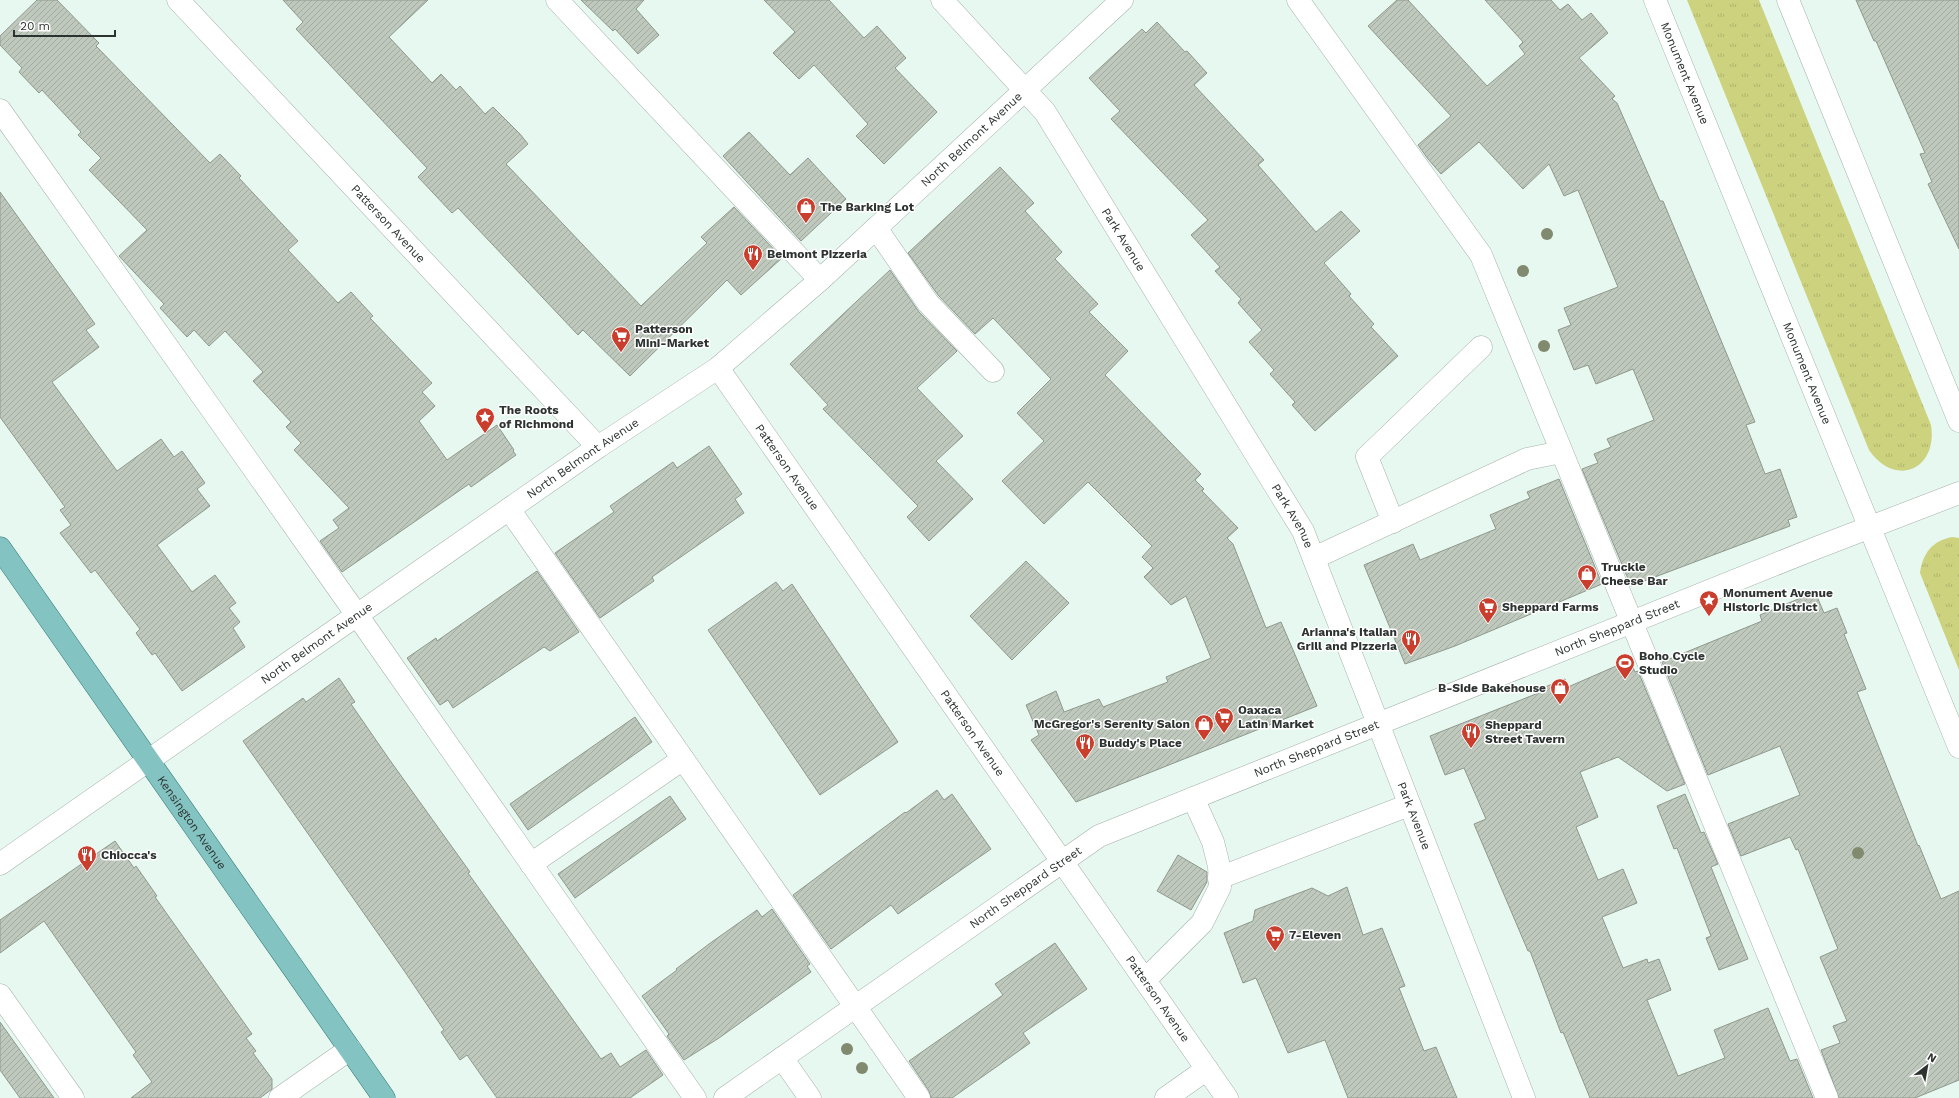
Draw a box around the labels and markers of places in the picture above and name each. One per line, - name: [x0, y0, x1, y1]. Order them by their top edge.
- shop icon: The Barking Lot: [795, 196, 817, 224]
- place label: The Barking Lot: [820, 200, 915, 214]
- restaurant icon: Belmont Pizzeria: [742, 243, 764, 271]
- place label: Belmont Pizzeria: [767, 247, 867, 261]
- place label: Patterson Mini-Market: [635, 322, 710, 350]
- supermarket icon: Patterson Mini-Market: [610, 325, 632, 353]
- place label: The Roots of Richmond: [499, 403, 574, 431]
- place icon: The Roots of Richmond: [474, 406, 496, 434]
- place label: Truckle Cheese Bar: [1601, 560, 1668, 588]
- shop icon: Truckle Cheese Bar: [1576, 563, 1598, 591]
- place label: Monument Avenue Historic District: [1723, 586, 1833, 614]
- place icon: Monument Avenue Historic District: [1698, 589, 1720, 617]
- supermarket icon: Sheppard Farms: [1477, 596, 1499, 624]
- place label: Sheppard Farms: [1502, 600, 1599, 614]
- place label: Arianna's Italian Grill and Pizzeria: [1297, 625, 1397, 653]
- restaurant icon: Arianna's Italian Grill and Pizzeria: [1400, 628, 1422, 656]
- place label: Boho Cycle Studio: [1639, 649, 1705, 677]
- sports icon: Boho Cycle Studio: [1614, 652, 1636, 680]
- shop icon: B-Side Bakehouse: [1549, 677, 1571, 705]
- place label: B-Side Bakehouse: [1438, 681, 1546, 695]
- place label: Oaxaca Latin Market: [1238, 703, 1315, 731]
- supermarket icon: Oaxaca Latin Market: [1213, 706, 1235, 734]
- shop icon: McGregor's Serenity Salon: [1193, 713, 1215, 741]
- place label: McGregor's Serenity Salon: [1034, 717, 1190, 731]
- place label: Sheppard Street Tavern: [1485, 718, 1565, 746]
- restaurant icon: Sheppard Street Tavern: [1460, 721, 1482, 749]
- restaurant icon: Buddy's Place: [1074, 732, 1096, 760]
- place label: Buddy's Place: [1099, 736, 1182, 750]
- restaurant icon: Chiocca's: [76, 844, 98, 872]
- place label: Chiocca's: [101, 848, 157, 862]
- supermarket icon: 7-Eleven: [1264, 924, 1286, 952]
- place label: 7-Eleven: [1289, 928, 1341, 942]

